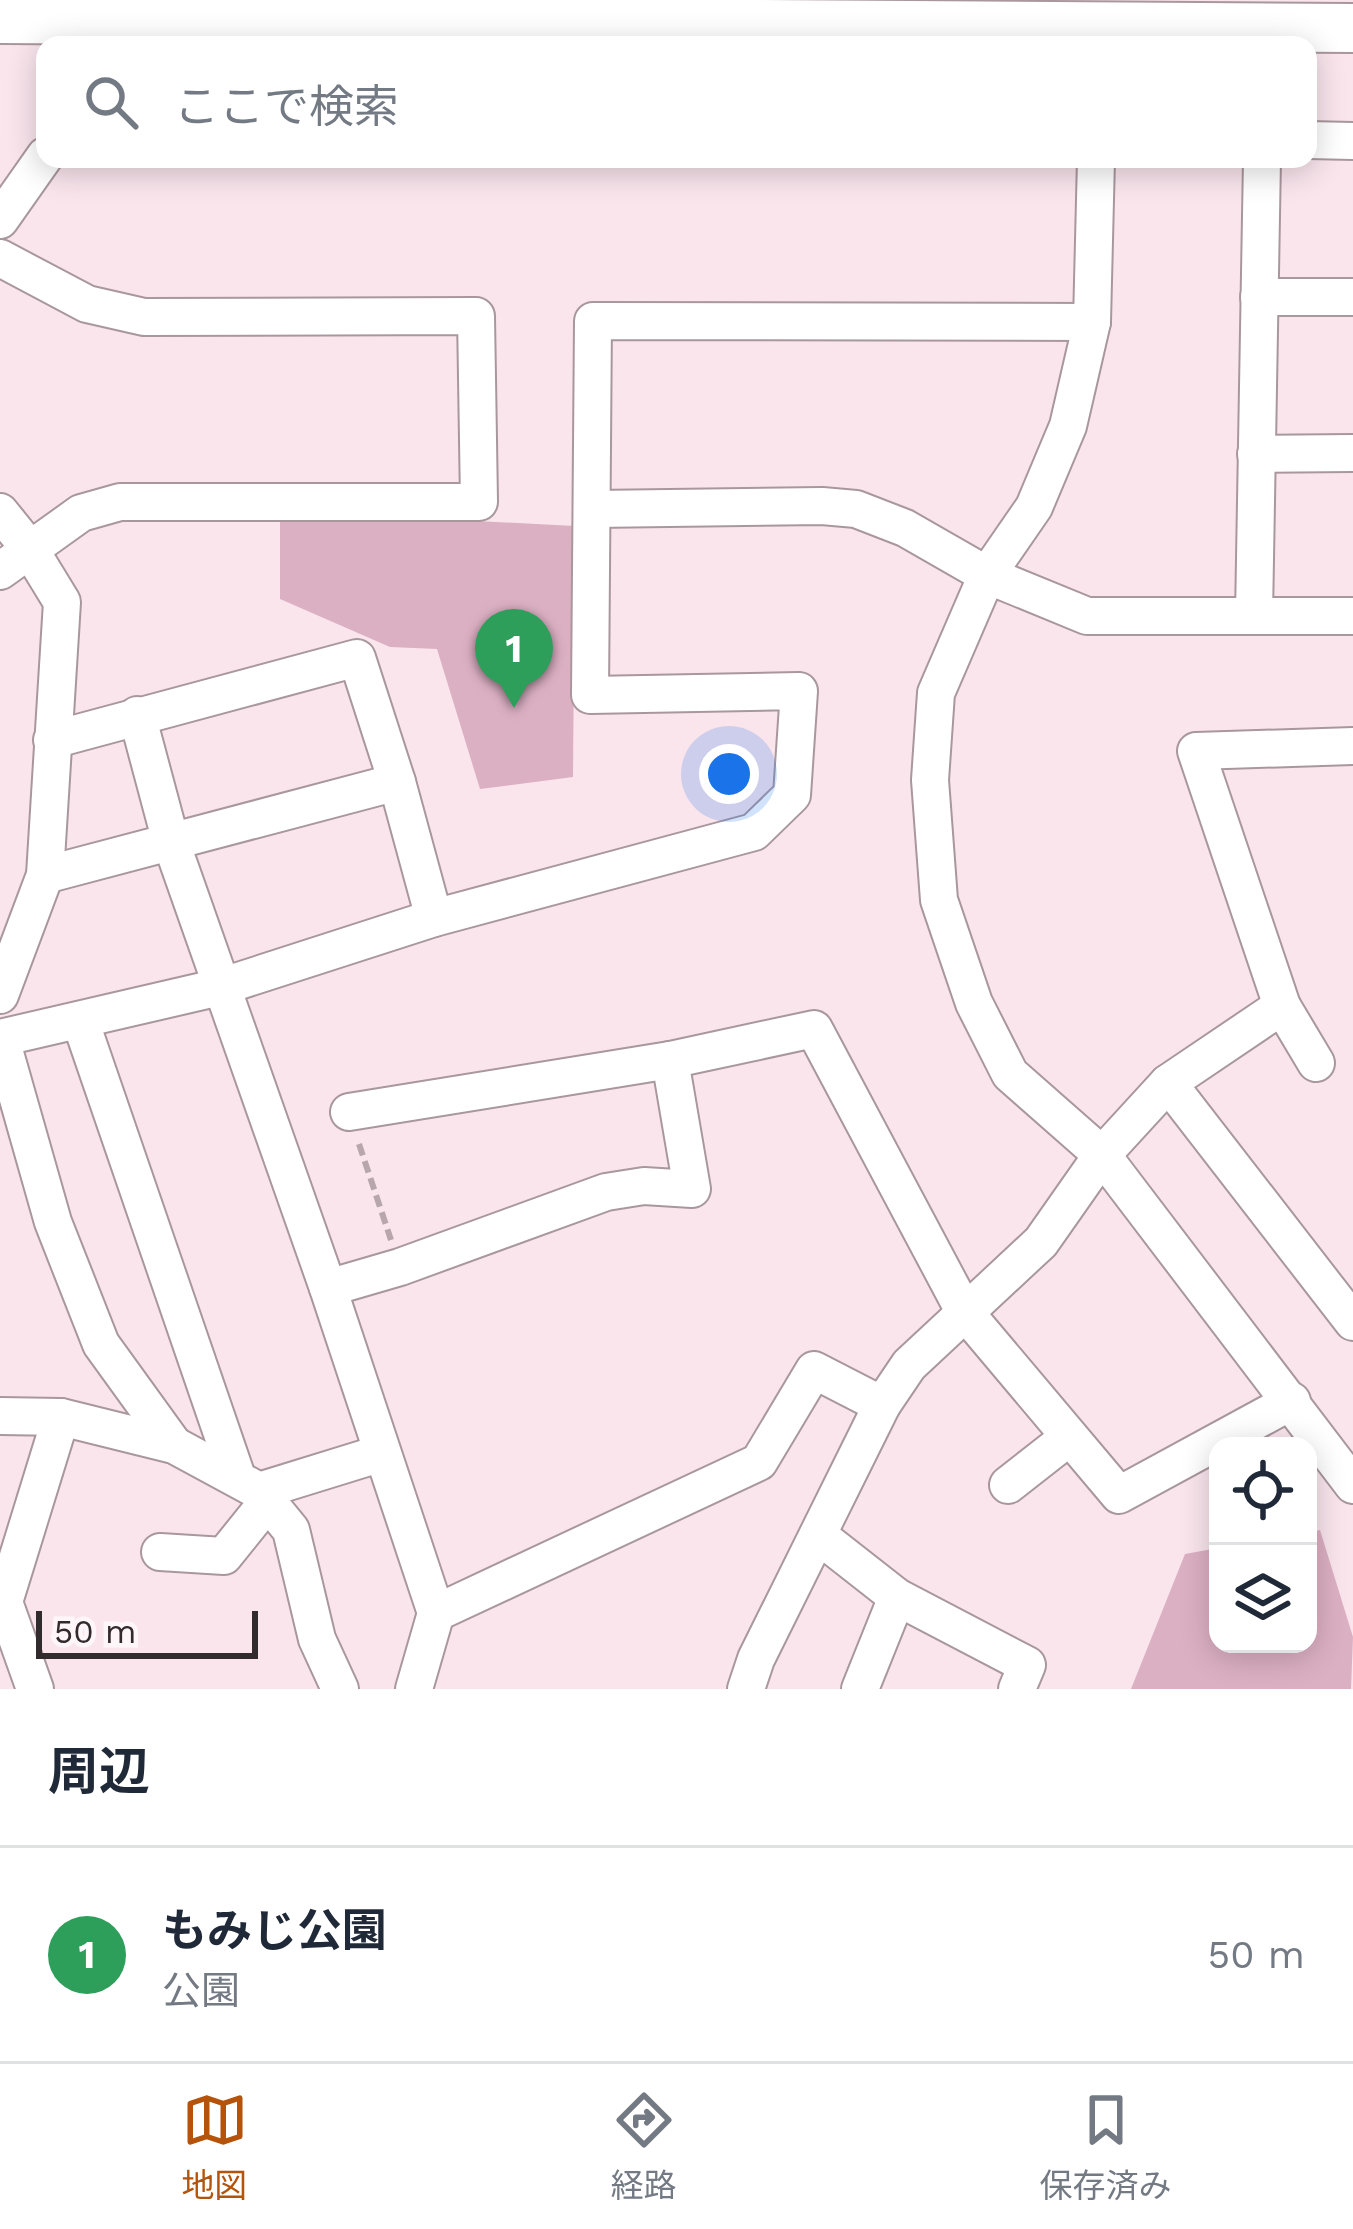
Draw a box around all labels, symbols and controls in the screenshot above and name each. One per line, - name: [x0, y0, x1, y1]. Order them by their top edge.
- search box: [36, 36, 1317, 168]
- icon: search: [78, 69, 144, 135]
- text: ここで検索: [174, 80, 399, 133]
- pin: 1: [475, 609, 553, 708]
- your location: [699, 744, 759, 804]
- map controls: [1209, 1437, 1317, 1653]
- button: locate: [1209, 1437, 1317, 1545]
- button: layers: [1209, 1545, 1317, 1653]
- scale bar: [36, 1605, 258, 1658]
- text: 50 m: [54, 1612, 136, 1651]
- text: 周辺: [48, 1742, 150, 1801]
- text: もみじ公園: [162, 1904, 387, 1957]
- text: 1: [79, 1932, 95, 1977]
- text: 50 m: [1208, 1932, 1305, 1977]
- text: 公園: [162, 1968, 240, 2013]
- tab: 地図: [182, 2087, 248, 2207]
- tab: 経路: [611, 2087, 677, 2207]
- tab: 保存済み: [1040, 2087, 1172, 2207]

